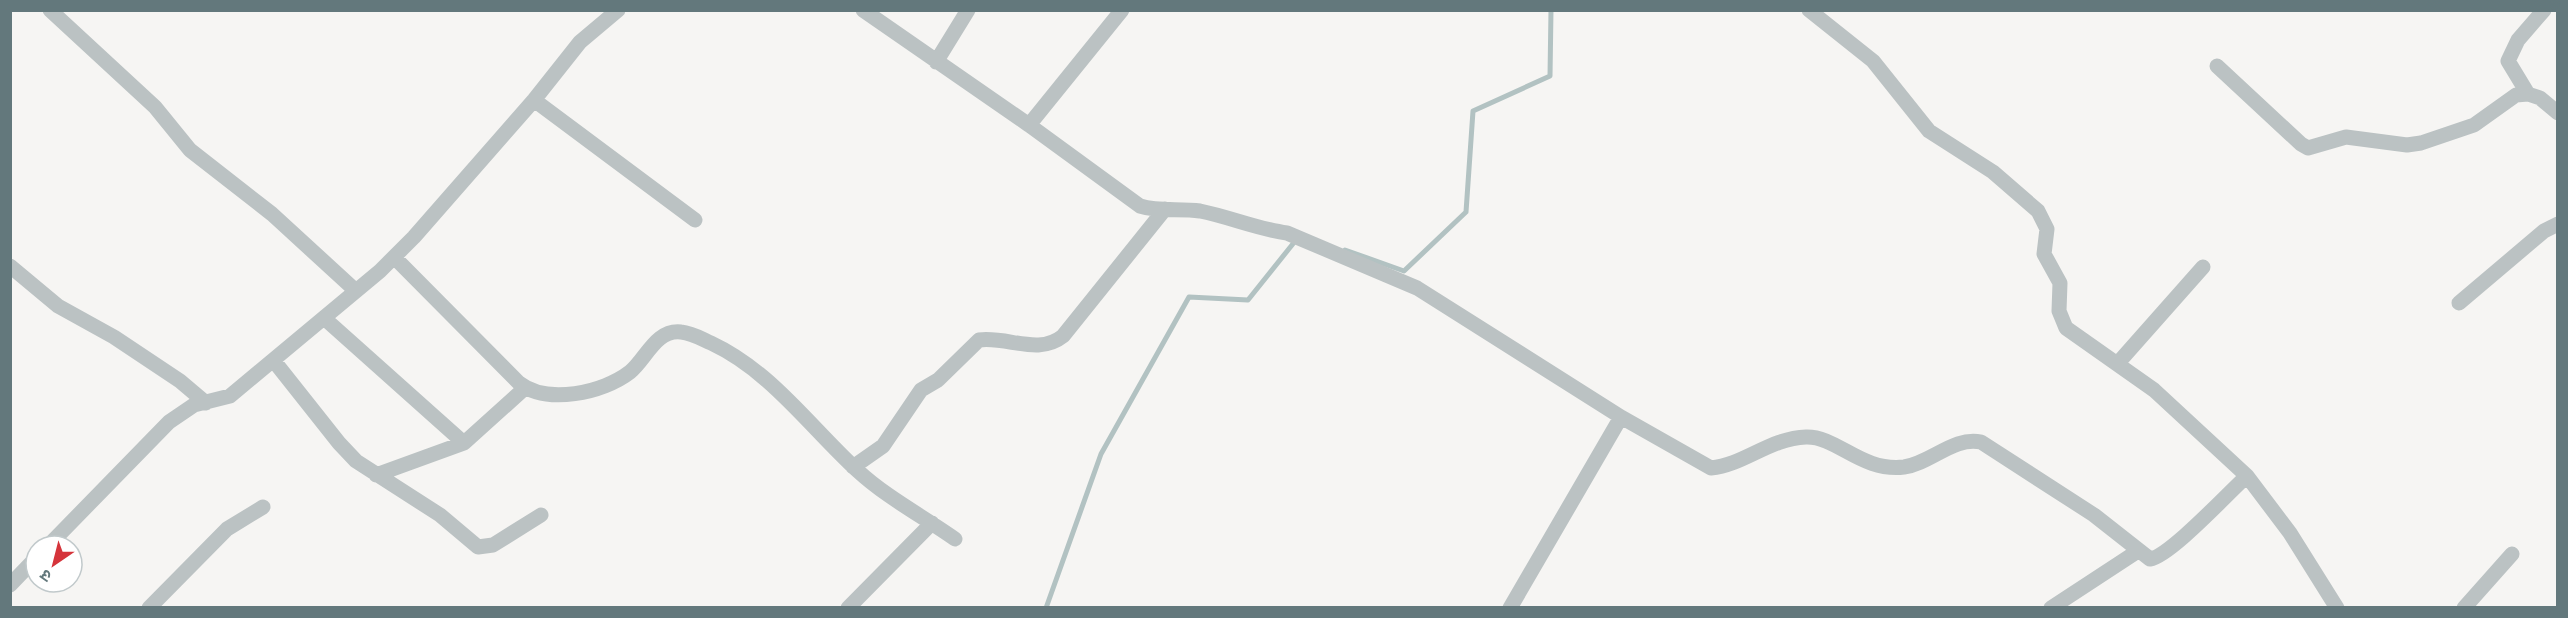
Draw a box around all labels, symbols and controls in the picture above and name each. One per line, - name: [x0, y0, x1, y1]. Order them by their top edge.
- north arrow: [24, 534, 84, 594]
- text: उ: [36, 565, 55, 586]

